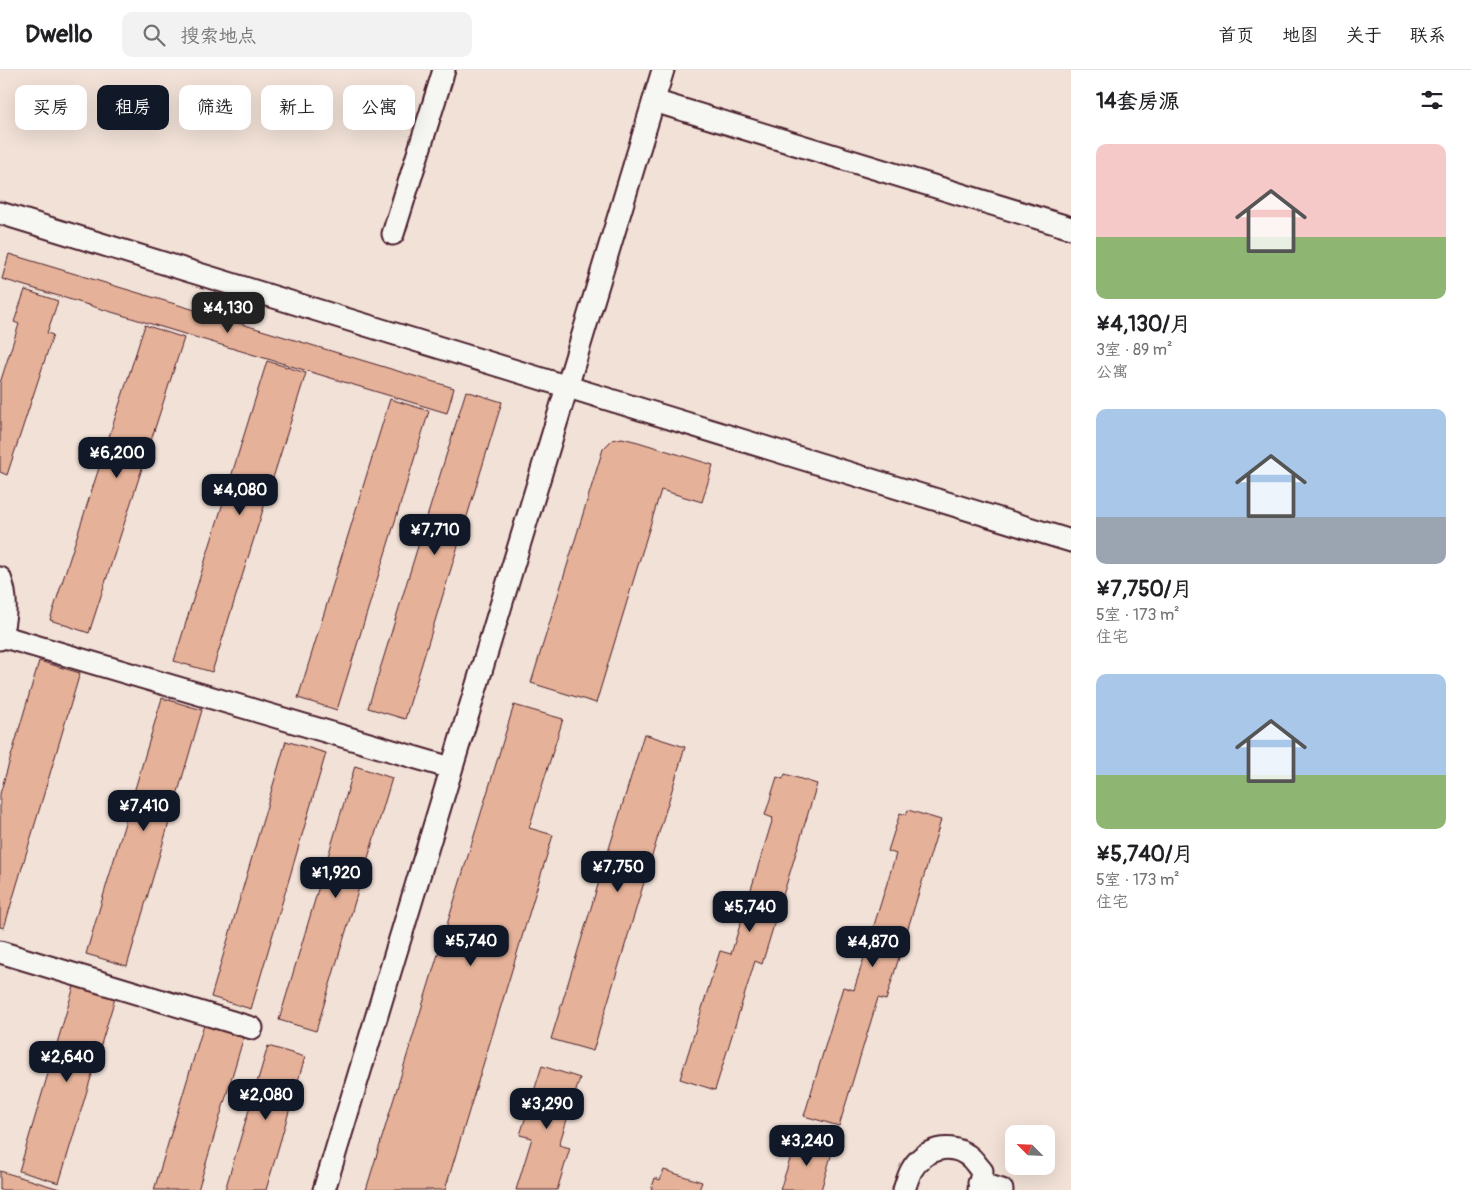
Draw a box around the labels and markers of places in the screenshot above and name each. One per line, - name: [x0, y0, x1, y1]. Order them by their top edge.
- pin: ¥4,130: [187, 292, 269, 334]
- pin: ¥6,200: [76, 436, 158, 479]
- pin: ¥4,080: [199, 474, 281, 516]
- pin: ¥7,710: [394, 514, 476, 556]
- pin: ¥7,410: [103, 790, 185, 832]
- pin: ¥7,750: [577, 850, 659, 893]
- pin: ¥1,920: [295, 856, 377, 899]
- pin: ¥5,740: [709, 890, 791, 933]
- pin: ¥5,740: [430, 924, 512, 967]
- pin: ¥4,870: [832, 926, 914, 968]
- pin: ¥2,640: [26, 1040, 108, 1083]
- pin: ¥2,080: [225, 1078, 307, 1121]
- pin: ¥3,290: [506, 1088, 588, 1130]
- pin: ¥3,240: [766, 1124, 848, 1167]

